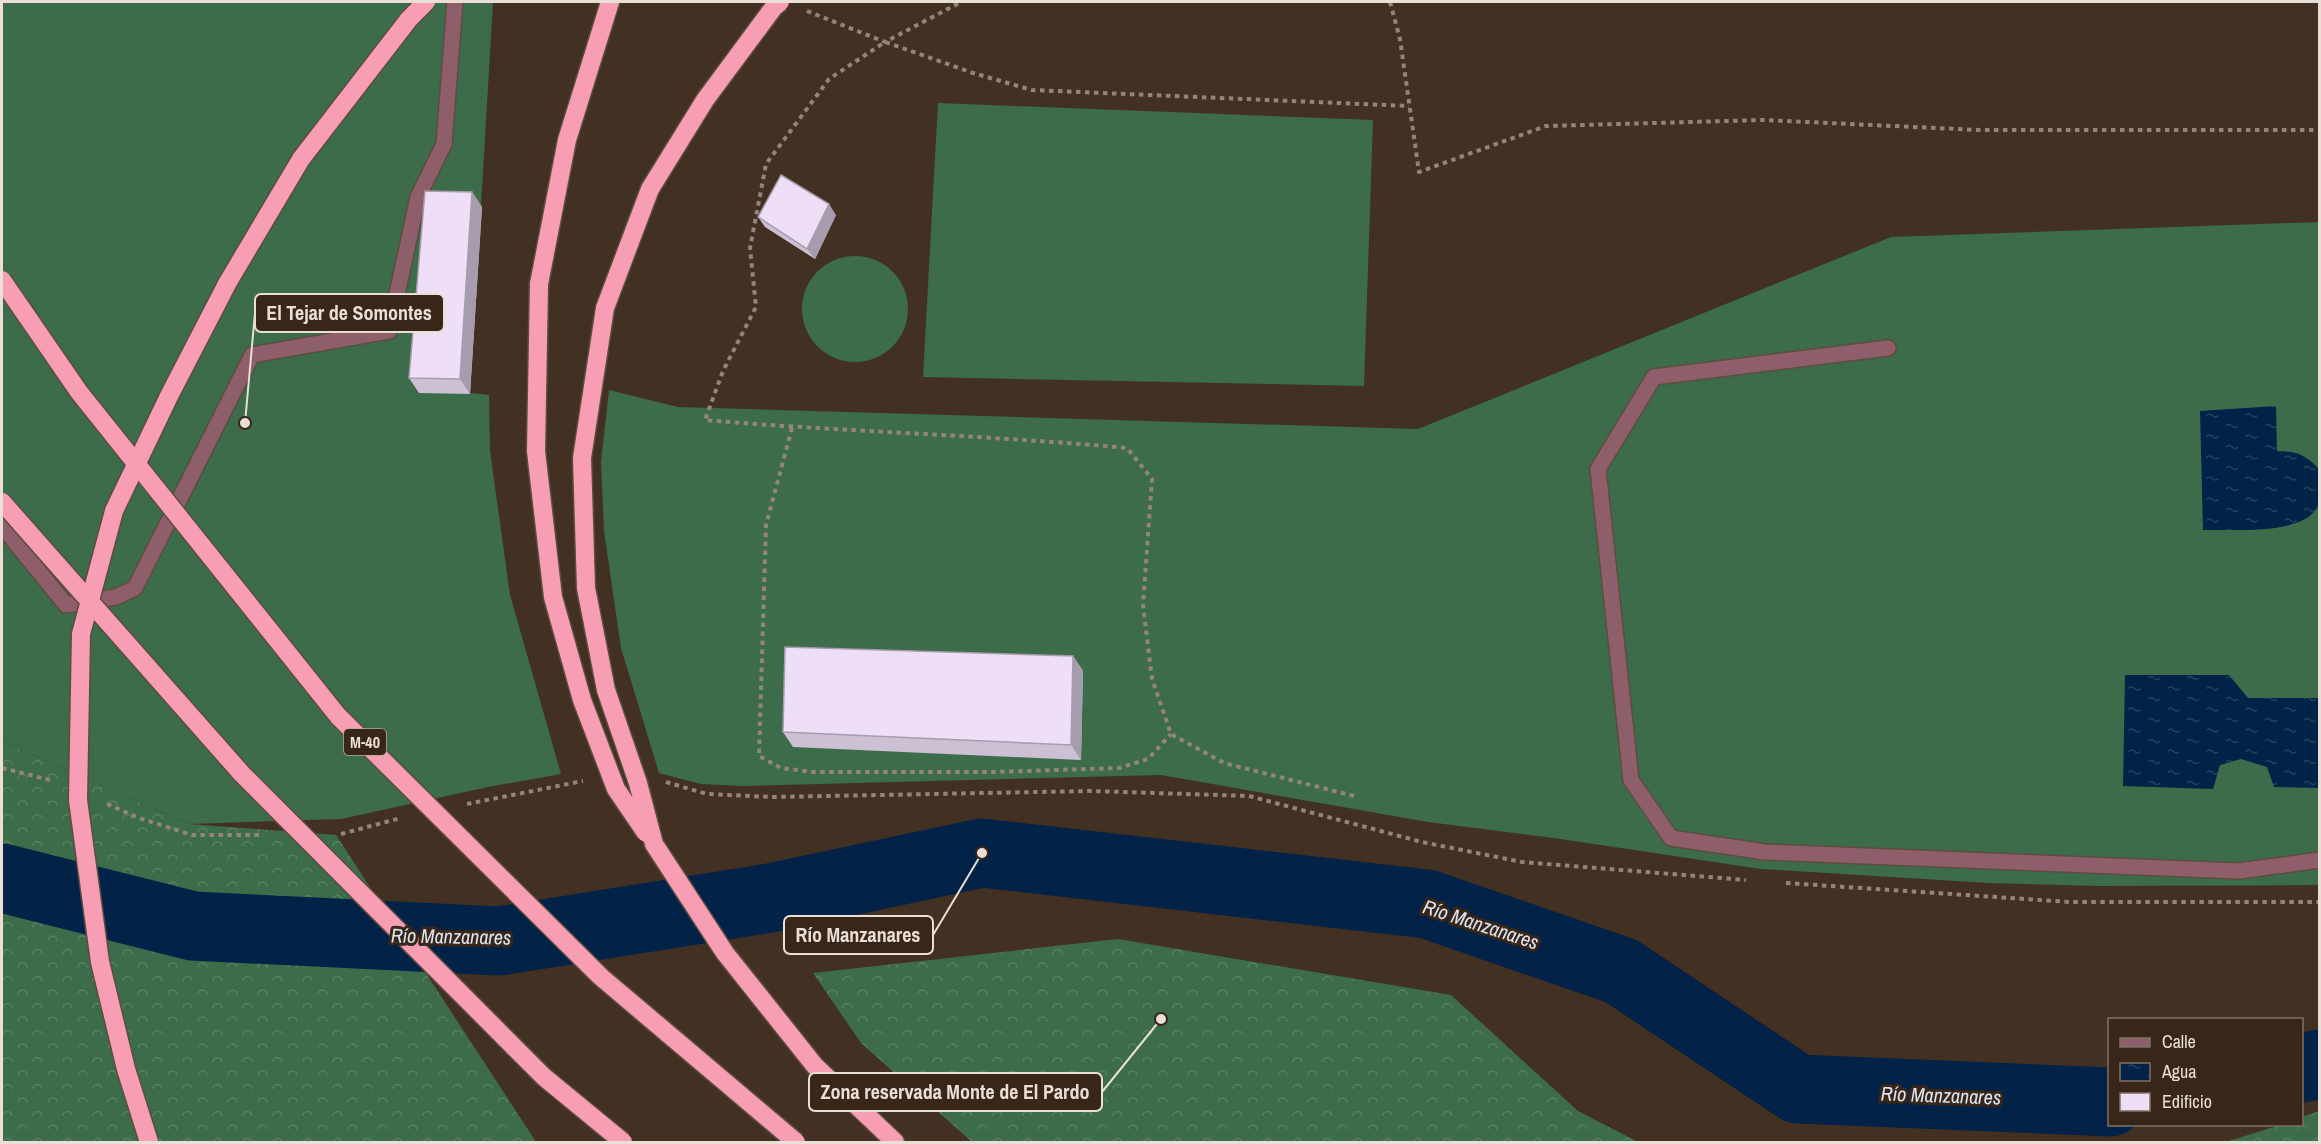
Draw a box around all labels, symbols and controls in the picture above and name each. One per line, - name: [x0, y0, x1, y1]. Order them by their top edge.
- callout: El Tejar de Somontes: [255, 294, 444, 332]
- text: El Tejar de Somontes: [266, 299, 432, 326]
- road number: M-40: [344, 729, 386, 755]
- water label: Río Manzanares: [1420, 893, 1542, 955]
- callout: Río Manzanares: [784, 916, 933, 954]
- water label: Río Manzanares: [391, 921, 511, 951]
- text: Río Manzanares: [796, 921, 920, 948]
- legend: [2108, 1018, 2303, 1126]
- text: Calle: [2162, 1029, 2196, 1054]
- text: Agua: [2161, 1059, 2196, 1084]
- callout: Zona reservada Monte de El Pardo: [809, 1073, 1102, 1111]
- text: Zona reservada Monte de El Pardo: [821, 1078, 1089, 1105]
- water label: Río Manzanares: [1880, 1079, 2002, 1111]
- text: Edificio: [2162, 1089, 2212, 1114]

